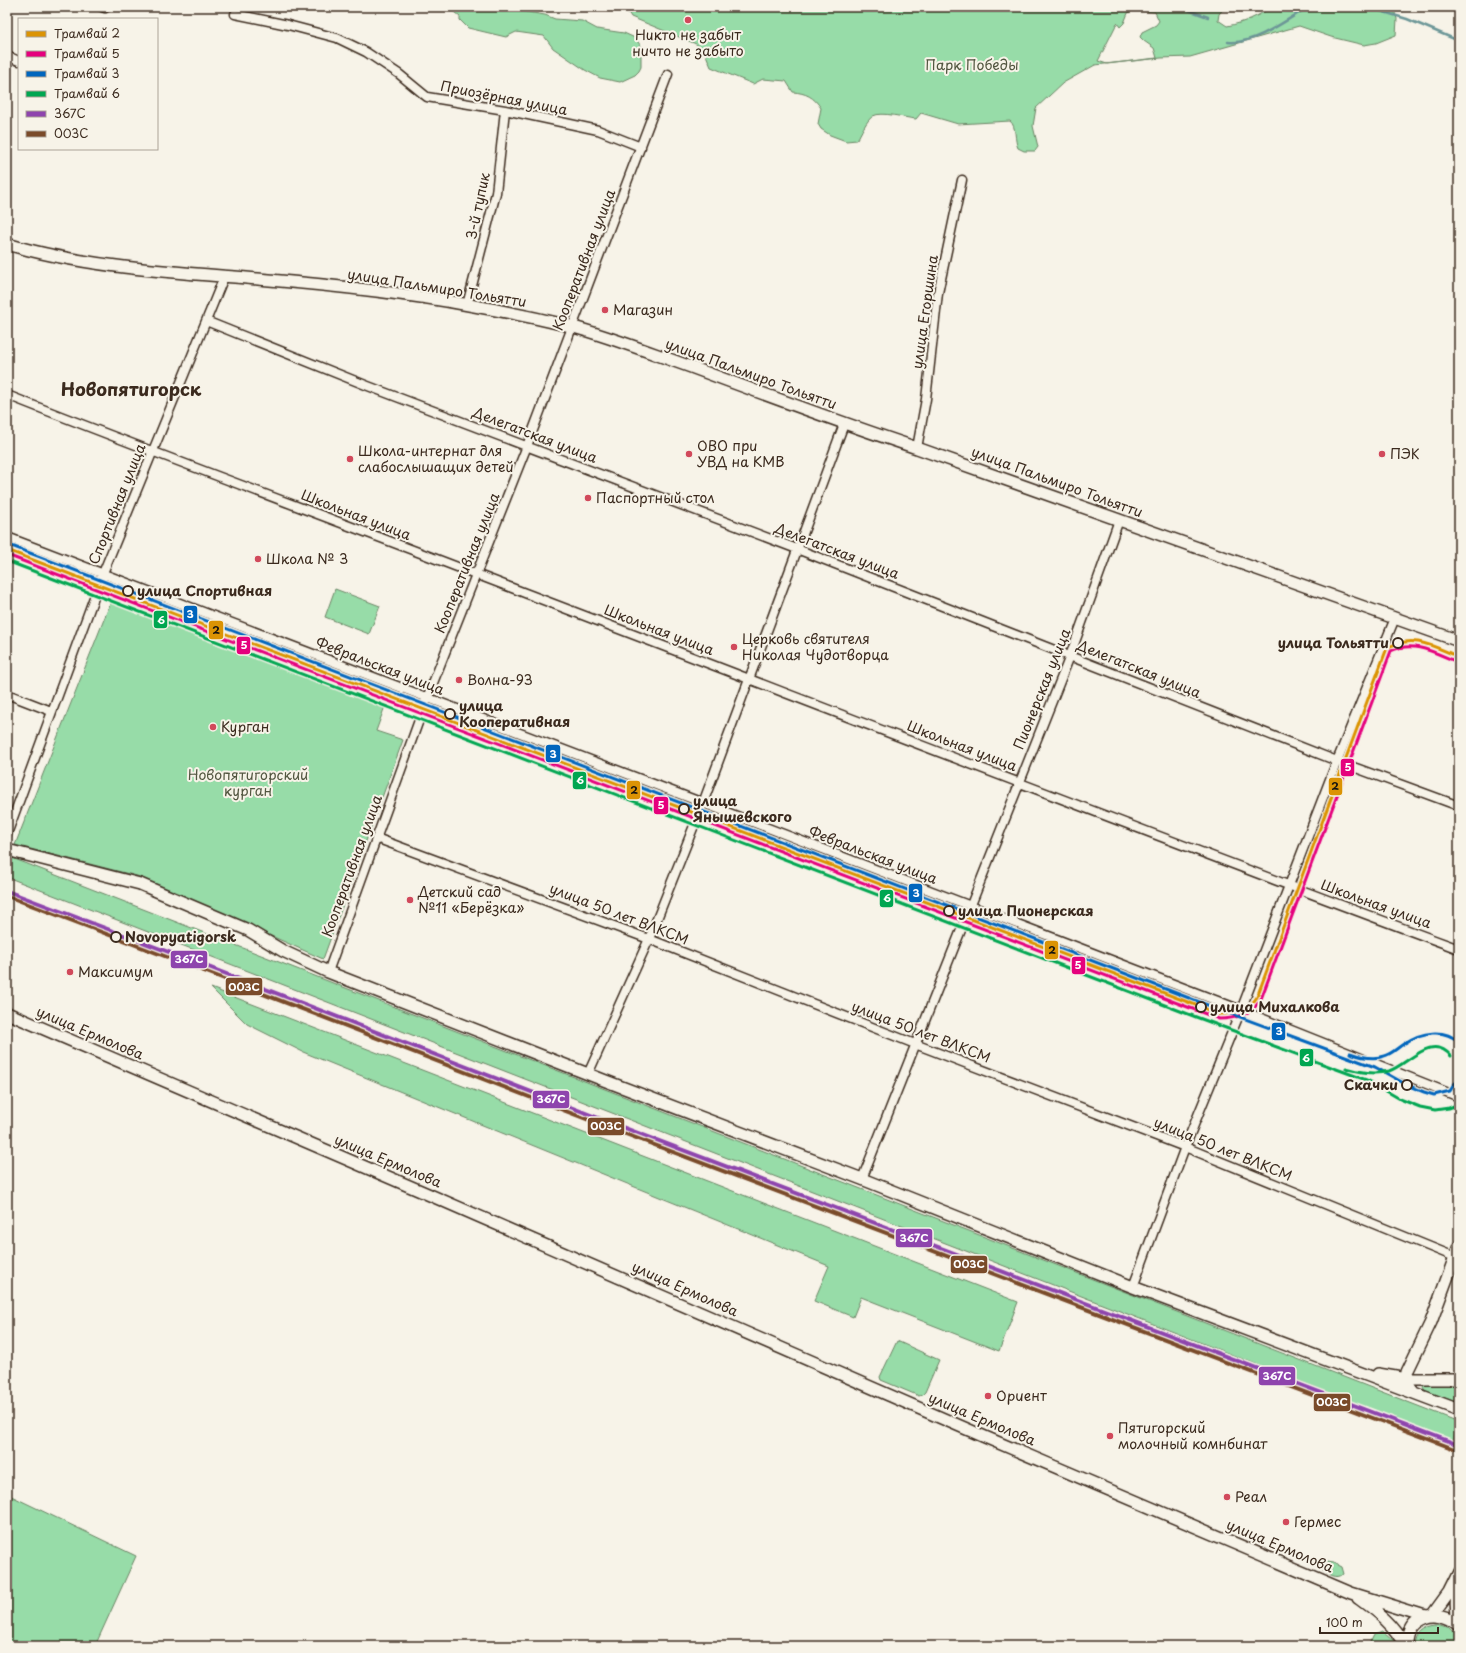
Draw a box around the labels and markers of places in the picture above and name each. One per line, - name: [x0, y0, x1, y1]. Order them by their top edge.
- marker: Никто не забыт ничто не забыто: [683, 15, 693, 25]
- place label: Никто не забыт ничто не забыто: [632, 24, 744, 61]
- place label: Магазин: [613, 299, 673, 320]
- marker: Магазин: [600, 305, 610, 315]
- place label: ОВО при УВД на КМВ: [697, 435, 785, 472]
- place label: Школа-интернат для слабослышащих детей: [358, 440, 514, 477]
- place label: ПЭК: [1390, 443, 1420, 464]
- marker: ОВО при УВД на КМВ: [684, 449, 694, 459]
- marker: ПЭК: [1377, 449, 1387, 459]
- marker: Школа-интернат для слабослышащих детей: [345, 454, 355, 464]
- place label: Паспортный стол: [596, 487, 715, 508]
- marker: Паспортный стол: [583, 493, 593, 503]
- place label: Школа № 3: [266, 548, 348, 569]
- marker: Школа № 3: [253, 554, 263, 564]
- place label: улица Спортивная: [137, 580, 272, 601]
- marker: улица Спортивная: [122, 585, 134, 597]
- place label: Церковь святителя Николая Чудотворца: [742, 628, 889, 665]
- place label: улица Тольятти: [1278, 632, 1389, 653]
- marker: улица Тольятти: [1392, 637, 1404, 649]
- marker: Церковь святителя Николая Чудотворца: [729, 642, 739, 652]
- place label: Волна-93: [467, 669, 533, 690]
- marker: Волна-93: [454, 675, 464, 685]
- place label: улица Кооперативная: [459, 695, 570, 732]
- marker: улица Кооперативная: [444, 708, 456, 720]
- place label: Курган: [221, 716, 269, 737]
- marker: Курган: [208, 722, 218, 732]
- place label: улица Янышевского: [693, 790, 792, 827]
- marker: улица Янышевского: [678, 803, 690, 815]
- place label: Детский сад №11 «Берёзка»: [417, 881, 524, 918]
- marker: Детский сад №11 «Берёзка»: [405, 895, 415, 905]
- place label: улица Пионерская: [958, 900, 1094, 921]
- marker: улица Пионерская: [943, 905, 955, 917]
- place label: Novopyatigorsk: [125, 926, 237, 947]
- marker: Novopyatigorsk: [110, 931, 122, 943]
- place label: Максимум: [78, 961, 153, 982]
- marker: Максимум: [65, 967, 75, 977]
- place label: улица Михалкова: [1210, 996, 1340, 1017]
- marker: улица Михалкова: [1195, 1001, 1207, 1013]
- place label: Скачки: [1344, 1074, 1398, 1095]
- marker: Скачки: [1401, 1079, 1413, 1091]
- place label: Ориент: [996, 1385, 1047, 1406]
- marker: Ориент: [983, 1391, 993, 1401]
- place label: Пятигорский молочный комнбинат: [1118, 1417, 1268, 1454]
- marker: Пятигорский молочный комнбинат: [1105, 1431, 1115, 1441]
- place label: Реал: [1235, 1486, 1267, 1507]
- marker: Реал: [1222, 1492, 1232, 1502]
- place label: Гермес: [1294, 1511, 1341, 1532]
- marker: Гермес: [1281, 1517, 1291, 1527]

